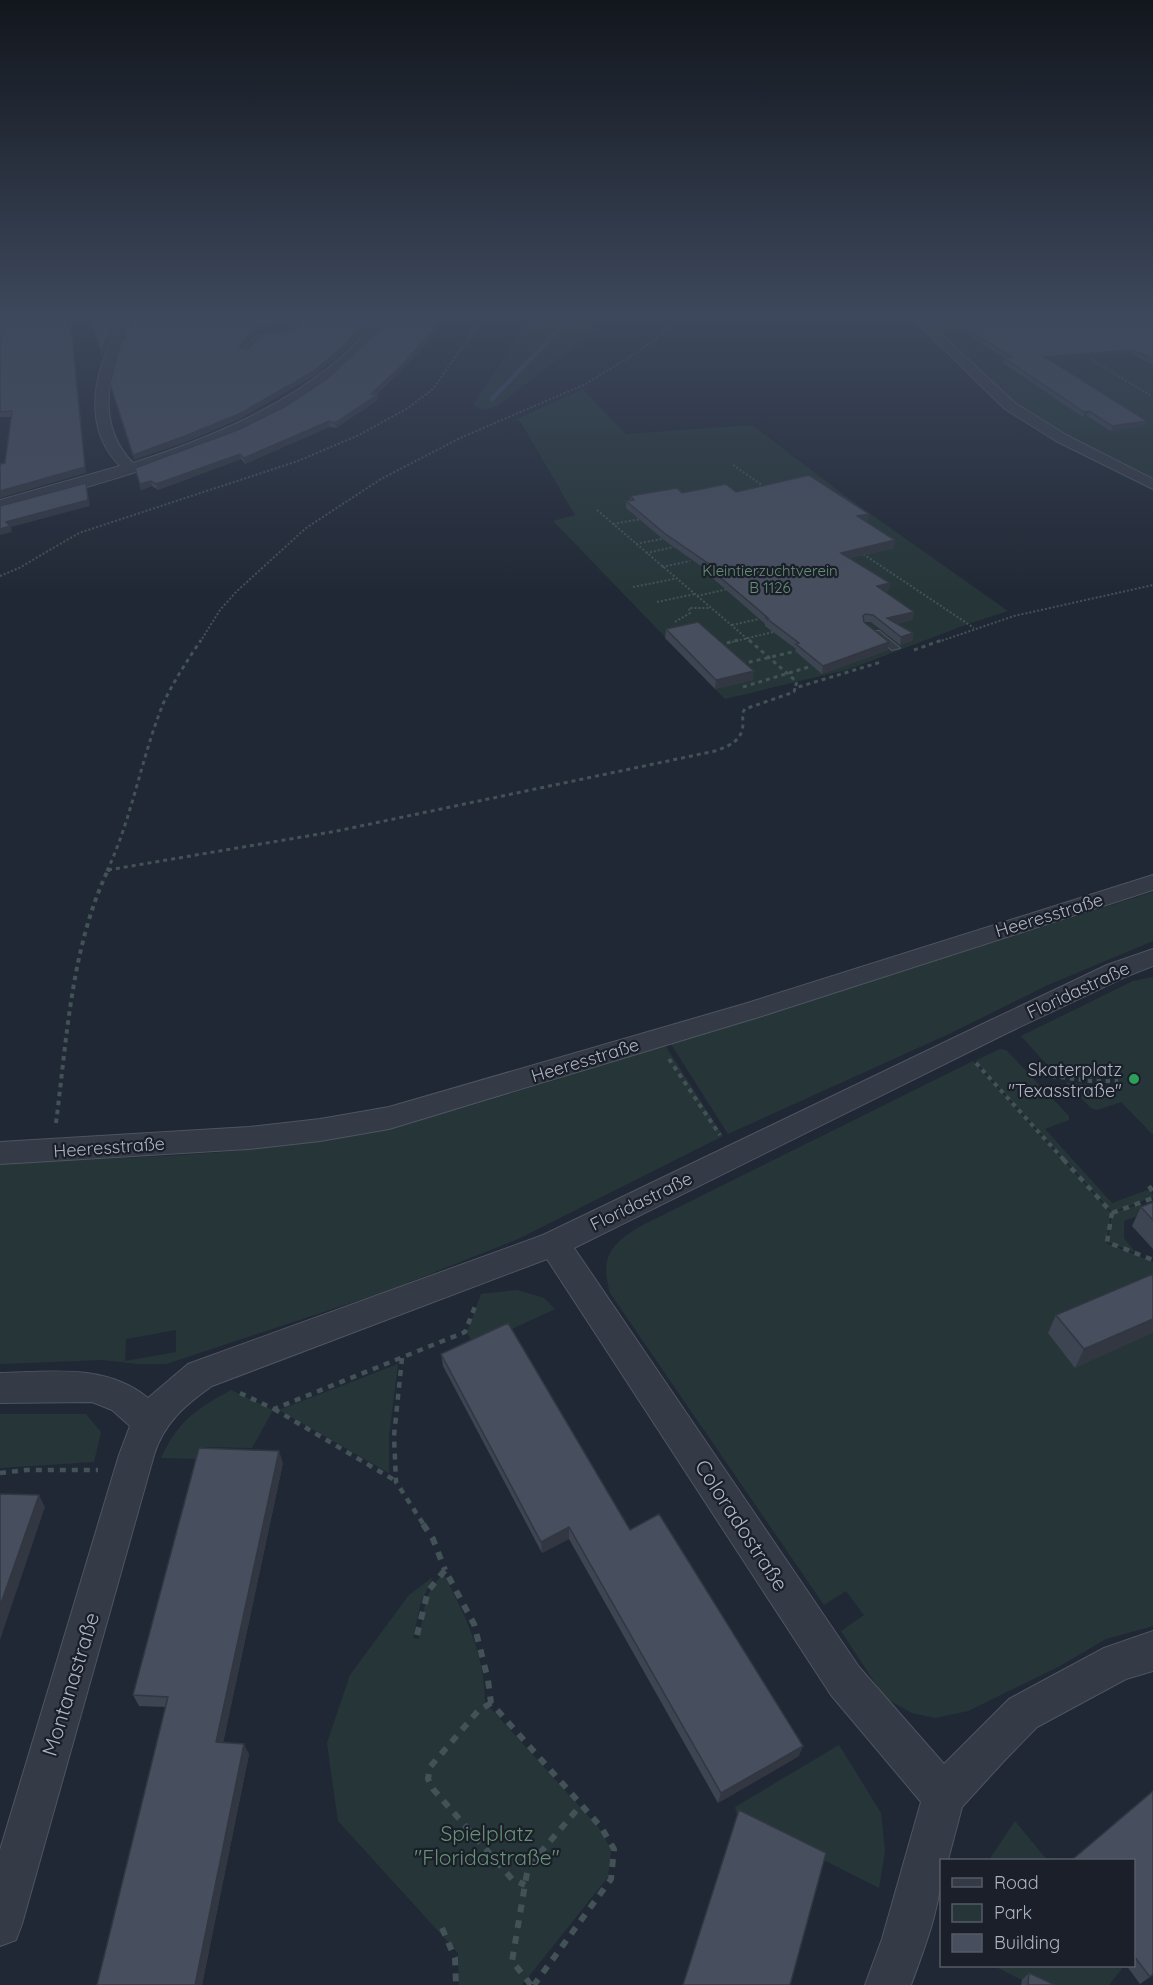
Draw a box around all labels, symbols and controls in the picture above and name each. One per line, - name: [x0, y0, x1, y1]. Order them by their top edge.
- park label: Kleintierzuchtverein B 1126: [702, 561, 838, 597]
- street label: Heeresstraße: [992, 888, 1106, 942]
- street label: Floridastraße: [1023, 956, 1133, 1024]
- street label: Heeresstraße: [528, 1033, 642, 1087]
- place label: Skaterplatz "Texasstraße": [1008, 1058, 1122, 1102]
- marker: Skaterplatz "Texasstraße": [1127, 1072, 1141, 1086]
- street label: Heeresstraße: [52, 1132, 166, 1162]
- street label: Floridastraße: [586, 1166, 696, 1236]
- street label: Coloradostraße: [690, 1454, 794, 1596]
- street label: Montanastraße: [36, 1609, 104, 1759]
- park label: Spielplatz "Floridastraße": [414, 1820, 560, 1870]
- legend: [940, 1859, 1135, 1967]
- text: Road: [994, 1871, 1039, 1894]
- text: Park: [994, 1901, 1032, 1924]
- text: Building: [994, 1931, 1060, 1954]

